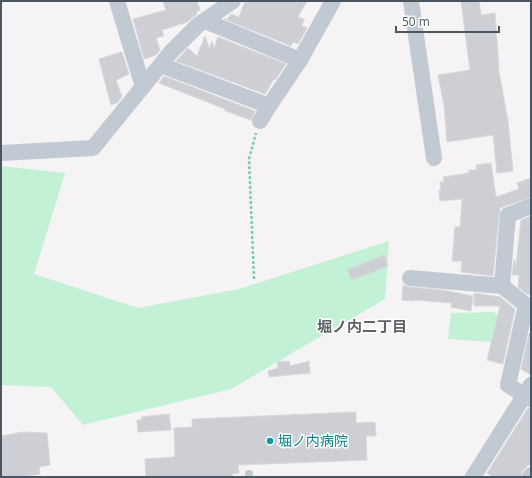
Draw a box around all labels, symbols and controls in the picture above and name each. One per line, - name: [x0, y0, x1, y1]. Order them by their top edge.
- scale bar: [396, 8, 499, 34]
- text: 50 m: [402, 13, 430, 30]
- district label: 堀ノ内二丁目: [317, 316, 407, 336]
- place label: 堀ノ内病院: [278, 431, 348, 450]
- marker: 堀ノ内病院: [265, 436, 275, 446]

